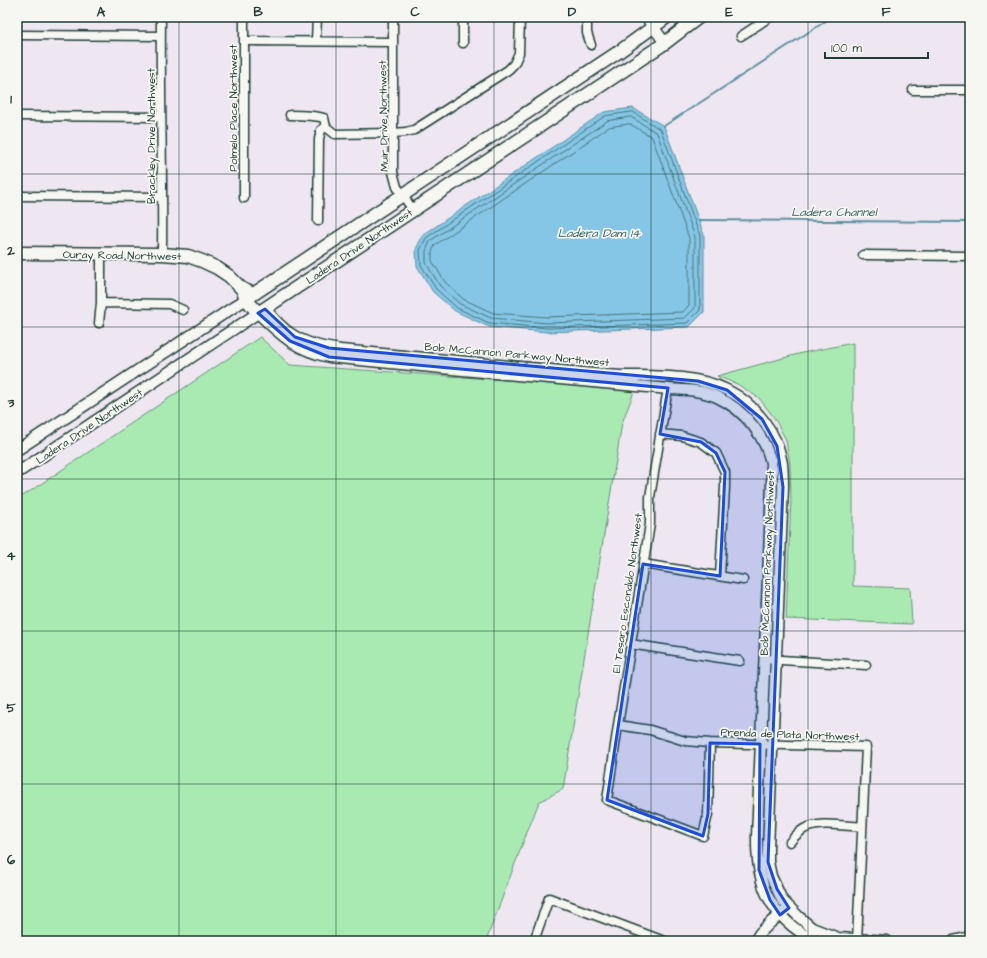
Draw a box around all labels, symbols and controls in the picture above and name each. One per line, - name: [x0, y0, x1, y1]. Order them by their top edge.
- text: A: [97, 3, 106, 21]
- text: B: [253, 3, 263, 21]
- text: C: [410, 3, 420, 21]
- text: D: [568, 3, 577, 21]
- text: E: [725, 3, 733, 21]
- text: F: [881, 3, 891, 21]
- scale bar: [825, 34, 928, 60]
- text: 100 m: [831, 40, 862, 57]
- street label: Polmelo Place Northwest: [226, 44, 241, 172]
- street label: Muir Drive Northwest: [375, 60, 392, 172]
- street label: Brackley Drive Northwest: [144, 67, 160, 204]
- text: 1: [10, 90, 12, 108]
- water label: Ladera Channel: [791, 204, 879, 221]
- street label: Ladera Drive Northwest: [303, 205, 416, 288]
- water label: Ladera Dam 14: [558, 225, 641, 242]
- text: 2: [6, 242, 15, 260]
- street label: Ouray Road Northwest: [63, 247, 182, 265]
- street label: Bob McCannon Parkway Northwest: [424, 339, 610, 371]
- street label: Ladera Drive Northwest: [33, 385, 146, 468]
- text: 3: [7, 394, 15, 412]
- street label: Bob McCannon Parkway Northwest: [757, 470, 779, 656]
- street label: El Tesaro Escondido Northwest: [609, 512, 646, 674]
- text: 4: [7, 547, 16, 565]
- text: 5: [6, 699, 16, 717]
- street label: Prenda de Plata Northwest: [720, 725, 860, 744]
- text: 6: [7, 851, 16, 869]

